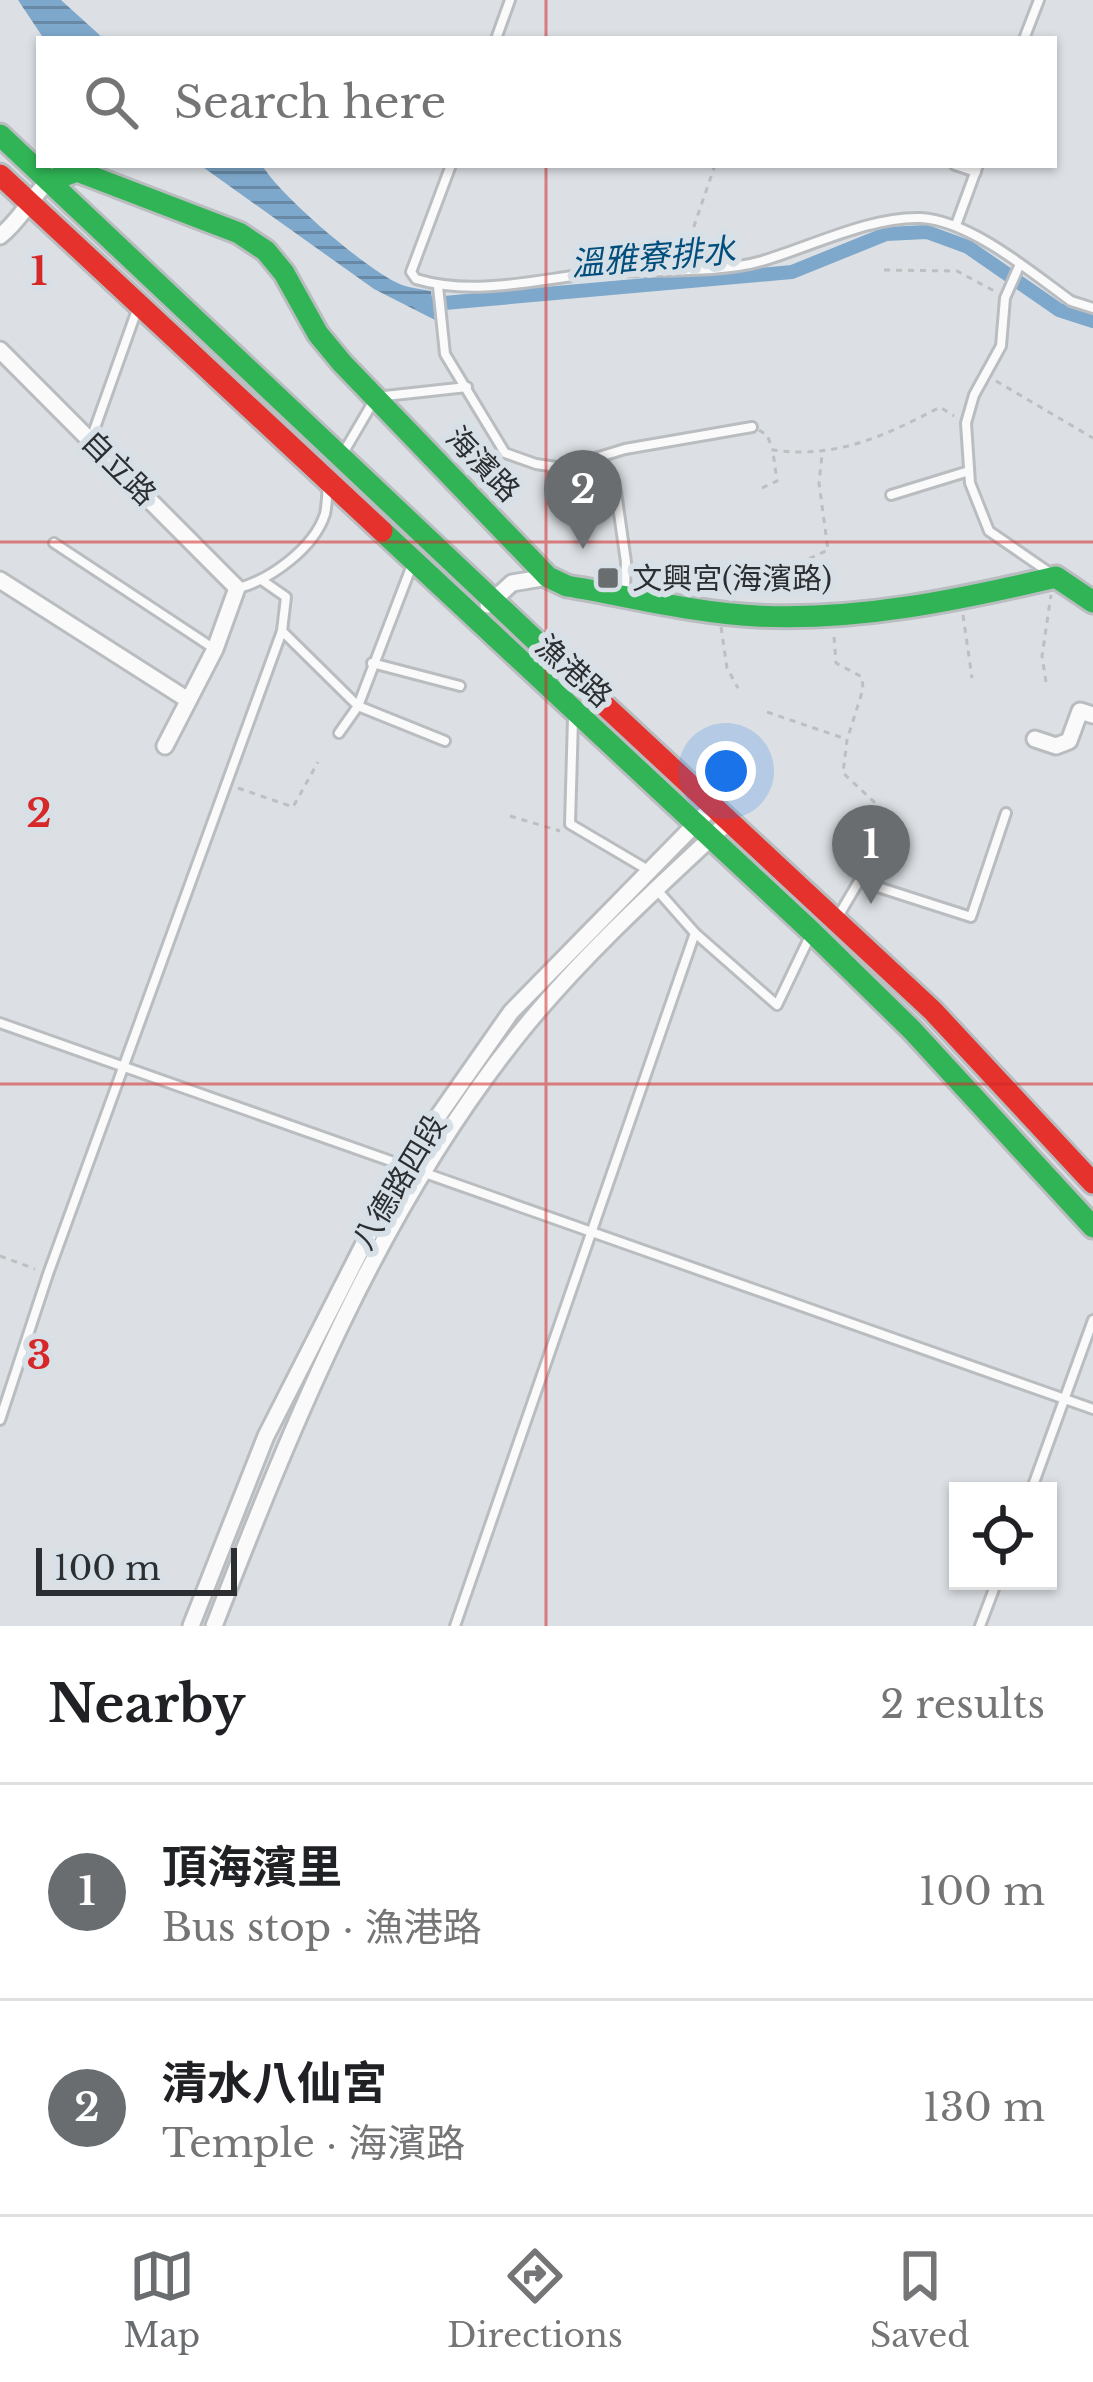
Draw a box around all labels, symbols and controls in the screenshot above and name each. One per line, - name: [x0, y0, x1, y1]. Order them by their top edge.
- search box: [36, 36, 1057, 168]
- icon: search: [78, 69, 144, 135]
- text: Search here: [174, 74, 446, 130]
- water label: 溫雅寮排水: [569, 229, 739, 285]
- text: 1: [30, 247, 48, 296]
- street label: 海濱路: [438, 419, 528, 509]
- street label: 自立路: [74, 423, 164, 513]
- pin: 2: [544, 450, 622, 549]
- place label: 文興宮(海濱路): [632, 560, 832, 597]
- marker: 文興宮(海濱路): [595, 565, 621, 591]
- street label: 漁港路: [528, 627, 620, 715]
- your location: [696, 741, 756, 801]
- text: 2: [26, 789, 52, 838]
- pin: 1: [832, 805, 910, 904]
- street label: 八德路四段: [345, 1108, 453, 1256]
- text: 3: [27, 1331, 51, 1380]
- map controls: [949, 1482, 1057, 1590]
- button: locate: [949, 1482, 1057, 1590]
- scale bar: [36, 1542, 237, 1595]
- text: 100 m: [54, 1548, 161, 1589]
- text: Nearby: [48, 1673, 245, 1736]
- text: 2 results: [880, 1680, 1045, 1729]
- text: 頂海濱里: [162, 1839, 342, 1895]
- text: 1: [78, 1867, 96, 1916]
- text: 100 m: [919, 1867, 1045, 1916]
- text: Bus stop · 漁港路: [162, 1903, 482, 1952]
- text: 清水八仙宮: [162, 2055, 387, 2111]
- text: 2: [74, 2083, 100, 2132]
- text: 130 m: [923, 2083, 1045, 2132]
- text: Temple · 海濱路: [162, 2119, 465, 2168]
- tab: Map: [124, 2243, 200, 2356]
- tab: Directions: [447, 2243, 623, 2356]
- tab: Saved: [870, 2243, 969, 2356]

